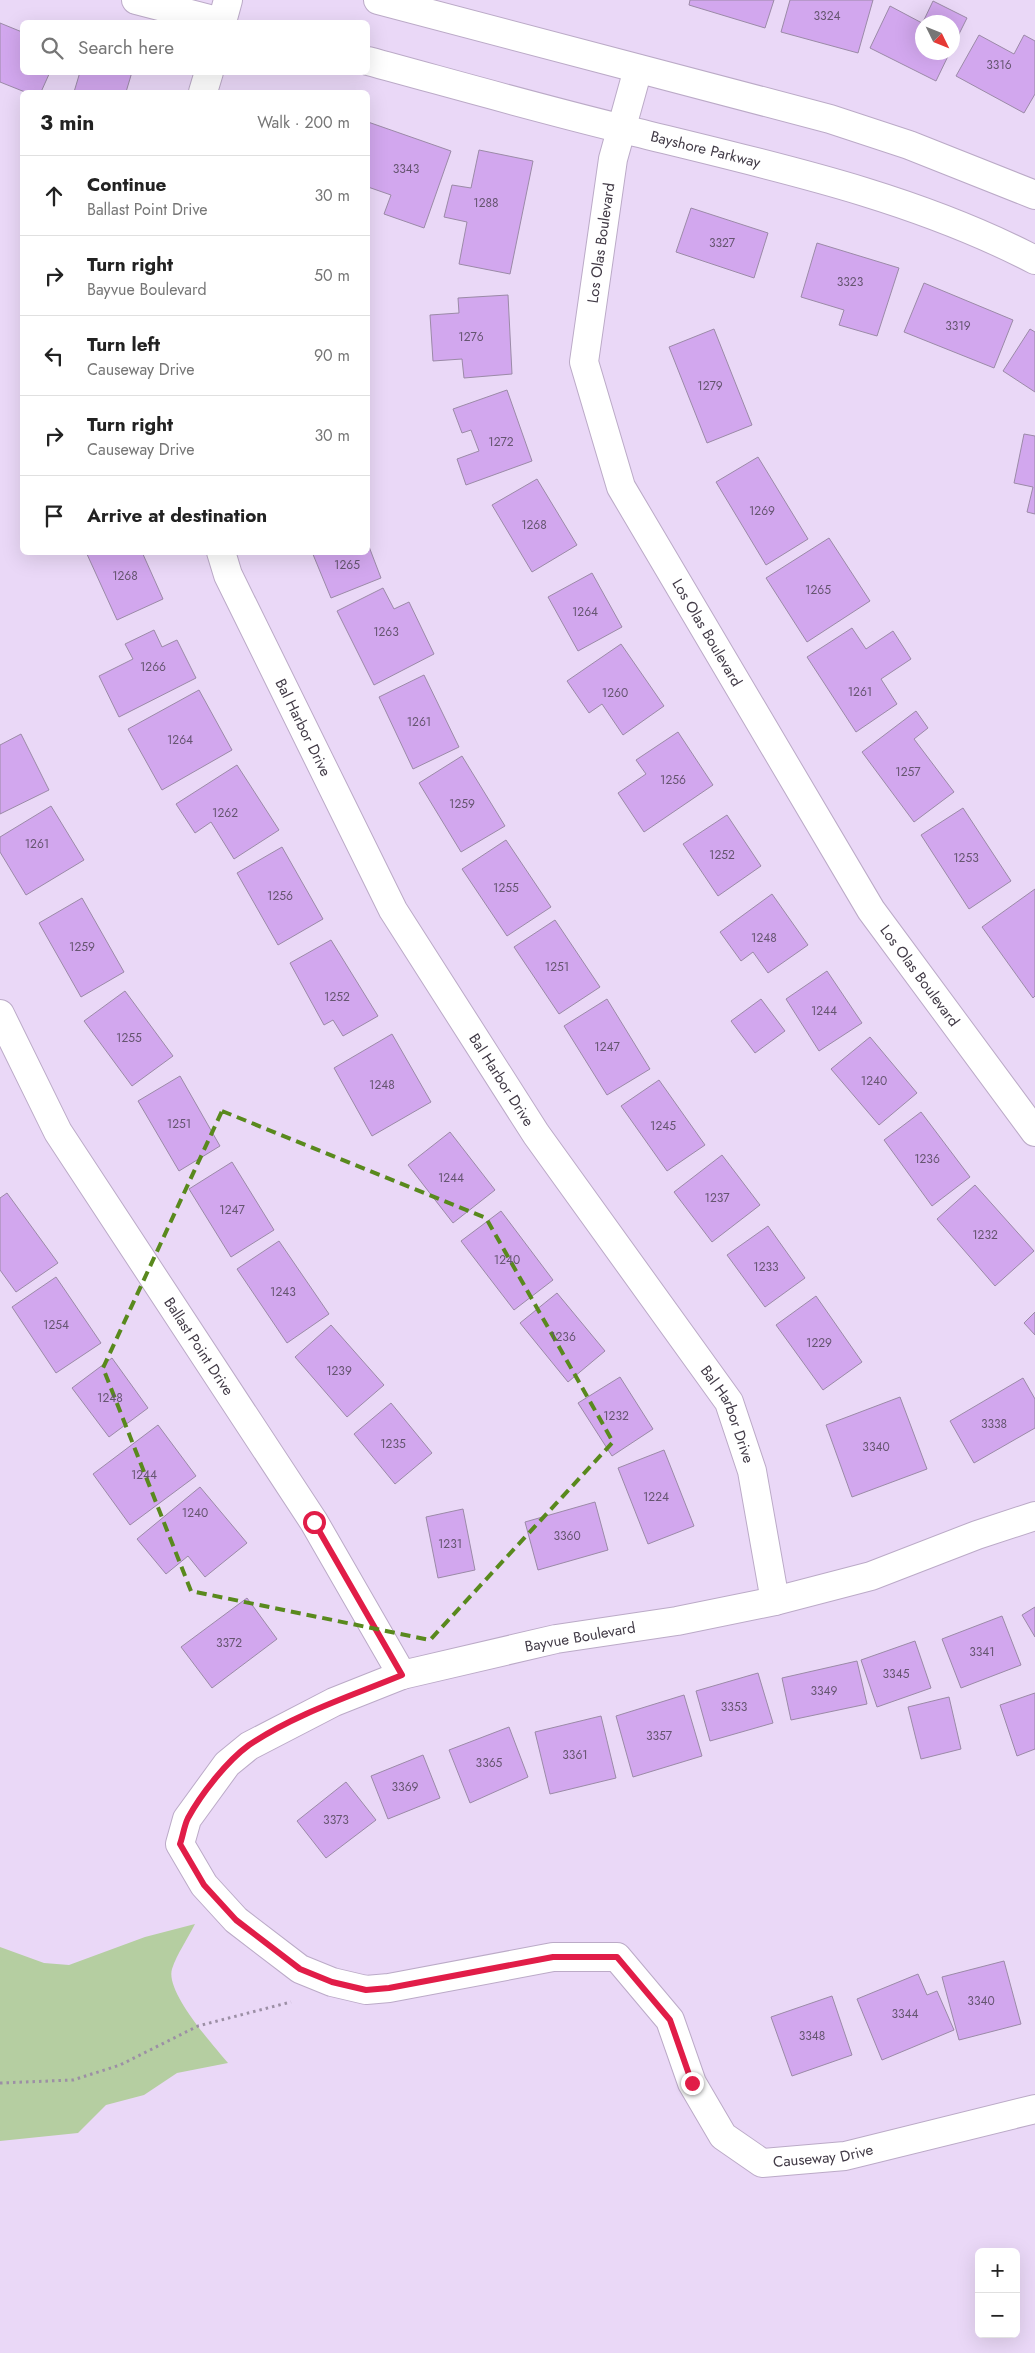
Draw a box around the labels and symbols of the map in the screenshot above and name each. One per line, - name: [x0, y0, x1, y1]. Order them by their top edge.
- house number: 3324: [814, 7, 840, 25]
- north arrow: [915, 15, 960, 60]
- house number: 3316: [986, 56, 1012, 74]
- street label: Bayshore Parkway: [648, 125, 763, 174]
- house number: 3343: [393, 160, 420, 178]
- street label: Los Olas Boulevard: [582, 181, 620, 305]
- house number: 1288: [473, 194, 499, 212]
- house number: 3327: [709, 234, 736, 252]
- house number: 3323: [837, 273, 864, 291]
- house number: 3319: [945, 317, 971, 335]
- house number: 1276: [458, 328, 484, 346]
- house number: 1279: [697, 377, 723, 395]
- house number: 1272: [488, 433, 514, 451]
- house number: 1269: [749, 502, 775, 520]
- house number: 1268: [521, 516, 547, 534]
- house number: 1265: [334, 556, 360, 574]
- house number: 1268: [112, 567, 138, 585]
- street label: Los Olas Boulevard: [667, 575, 747, 691]
- house number: 1265: [805, 581, 831, 599]
- house number: 1264: [572, 603, 598, 621]
- house number: 1263: [373, 623, 399, 641]
- house number: 1266: [140, 658, 166, 676]
- street label: Bal Harbor Drive: [270, 675, 337, 780]
- house number: 1261: [848, 683, 872, 701]
- house number: 1260: [602, 684, 628, 702]
- house number: 1261: [407, 713, 431, 731]
- house number: 1264: [167, 731, 193, 749]
- house number: 1257: [895, 763, 921, 781]
- house number: 1256: [660, 771, 686, 789]
- house number: 1259: [449, 795, 475, 813]
- house number: 1262: [212, 804, 238, 822]
- house number: 1261: [25, 835, 49, 853]
- house number: 1252: [709, 846, 735, 864]
- house number: 1253: [953, 849, 979, 867]
- house number: 1255: [493, 879, 519, 897]
- house number: 1256: [267, 887, 293, 905]
- street label: Los Olas Boulevard: [875, 920, 965, 1031]
- house number: 1248: [751, 929, 777, 947]
- house number: 1259: [69, 938, 95, 956]
- house number: 1251: [545, 958, 569, 976]
- house number: 1252: [324, 988, 350, 1006]
- house number: 1244: [811, 1002, 837, 1020]
- house number: 1255: [116, 1029, 142, 1047]
- street label: Bal Harbor Drive: [464, 1029, 540, 1131]
- house number: 1247: [594, 1038, 620, 1056]
- house number: 1240: [861, 1072, 887, 1090]
- house number: 1248: [369, 1076, 395, 1094]
- house number: 1251: [167, 1115, 191, 1133]
- house number: 1245: [650, 1117, 676, 1135]
- house number: 1236: [914, 1150, 940, 1168]
- house number: 1244: [438, 1169, 464, 1187]
- house number: 1237: [705, 1189, 730, 1207]
- house number: 1247: [219, 1201, 245, 1219]
- house number: 1232: [972, 1226, 998, 1244]
- house number: 1240: [494, 1251, 520, 1269]
- house number: 1233: [753, 1258, 779, 1276]
- house number: 1243: [270, 1283, 296, 1301]
- street label: Ballast Point Drive: [159, 1293, 239, 1400]
- house number: 1254: [43, 1316, 69, 1334]
- house number: 1236: [550, 1328, 576, 1346]
- house number: 1229: [806, 1334, 832, 1352]
- street label: Bal Harbor Drive: [695, 1361, 760, 1466]
- house number: 1239: [326, 1362, 352, 1380]
- house number: 1248: [97, 1389, 123, 1407]
- house number: 1232: [603, 1407, 629, 1425]
- house number: 3338: [981, 1415, 1007, 1433]
- house number: 1235: [380, 1435, 406, 1453]
- house number: 3340: [862, 1438, 890, 1456]
- house number: 1244: [131, 1466, 157, 1484]
- house number: 1224: [643, 1488, 669, 1506]
- house number: 1240: [182, 1504, 208, 1522]
- route start: [303, 1511, 326, 1534]
- house number: 3360: [553, 1527, 581, 1545]
- house number: 1231: [438, 1535, 462, 1553]
- street label: Bayvue Boulevard: [523, 1616, 637, 1658]
- house number: 3372: [216, 1634, 242, 1652]
- house number: 3341: [969, 1643, 995, 1661]
- house number: 3345: [883, 1665, 910, 1683]
- house number: 3349: [810, 1682, 838, 1700]
- house number: 3353: [721, 1698, 748, 1716]
- house number: 3357: [646, 1727, 673, 1745]
- house number: 3361: [562, 1746, 588, 1764]
- house number: 3365: [476, 1754, 503, 1772]
- house number: 3369: [392, 1778, 419, 1796]
- house number: 3373: [323, 1811, 349, 1829]
- house number: 3340: [967, 1992, 995, 2010]
- house number: 3344: [891, 2005, 919, 2023]
- house number: 3348: [799, 2027, 825, 2045]
- route end: [681, 2072, 704, 2095]
- street label: Causeway Drive: [772, 2138, 876, 2173]

